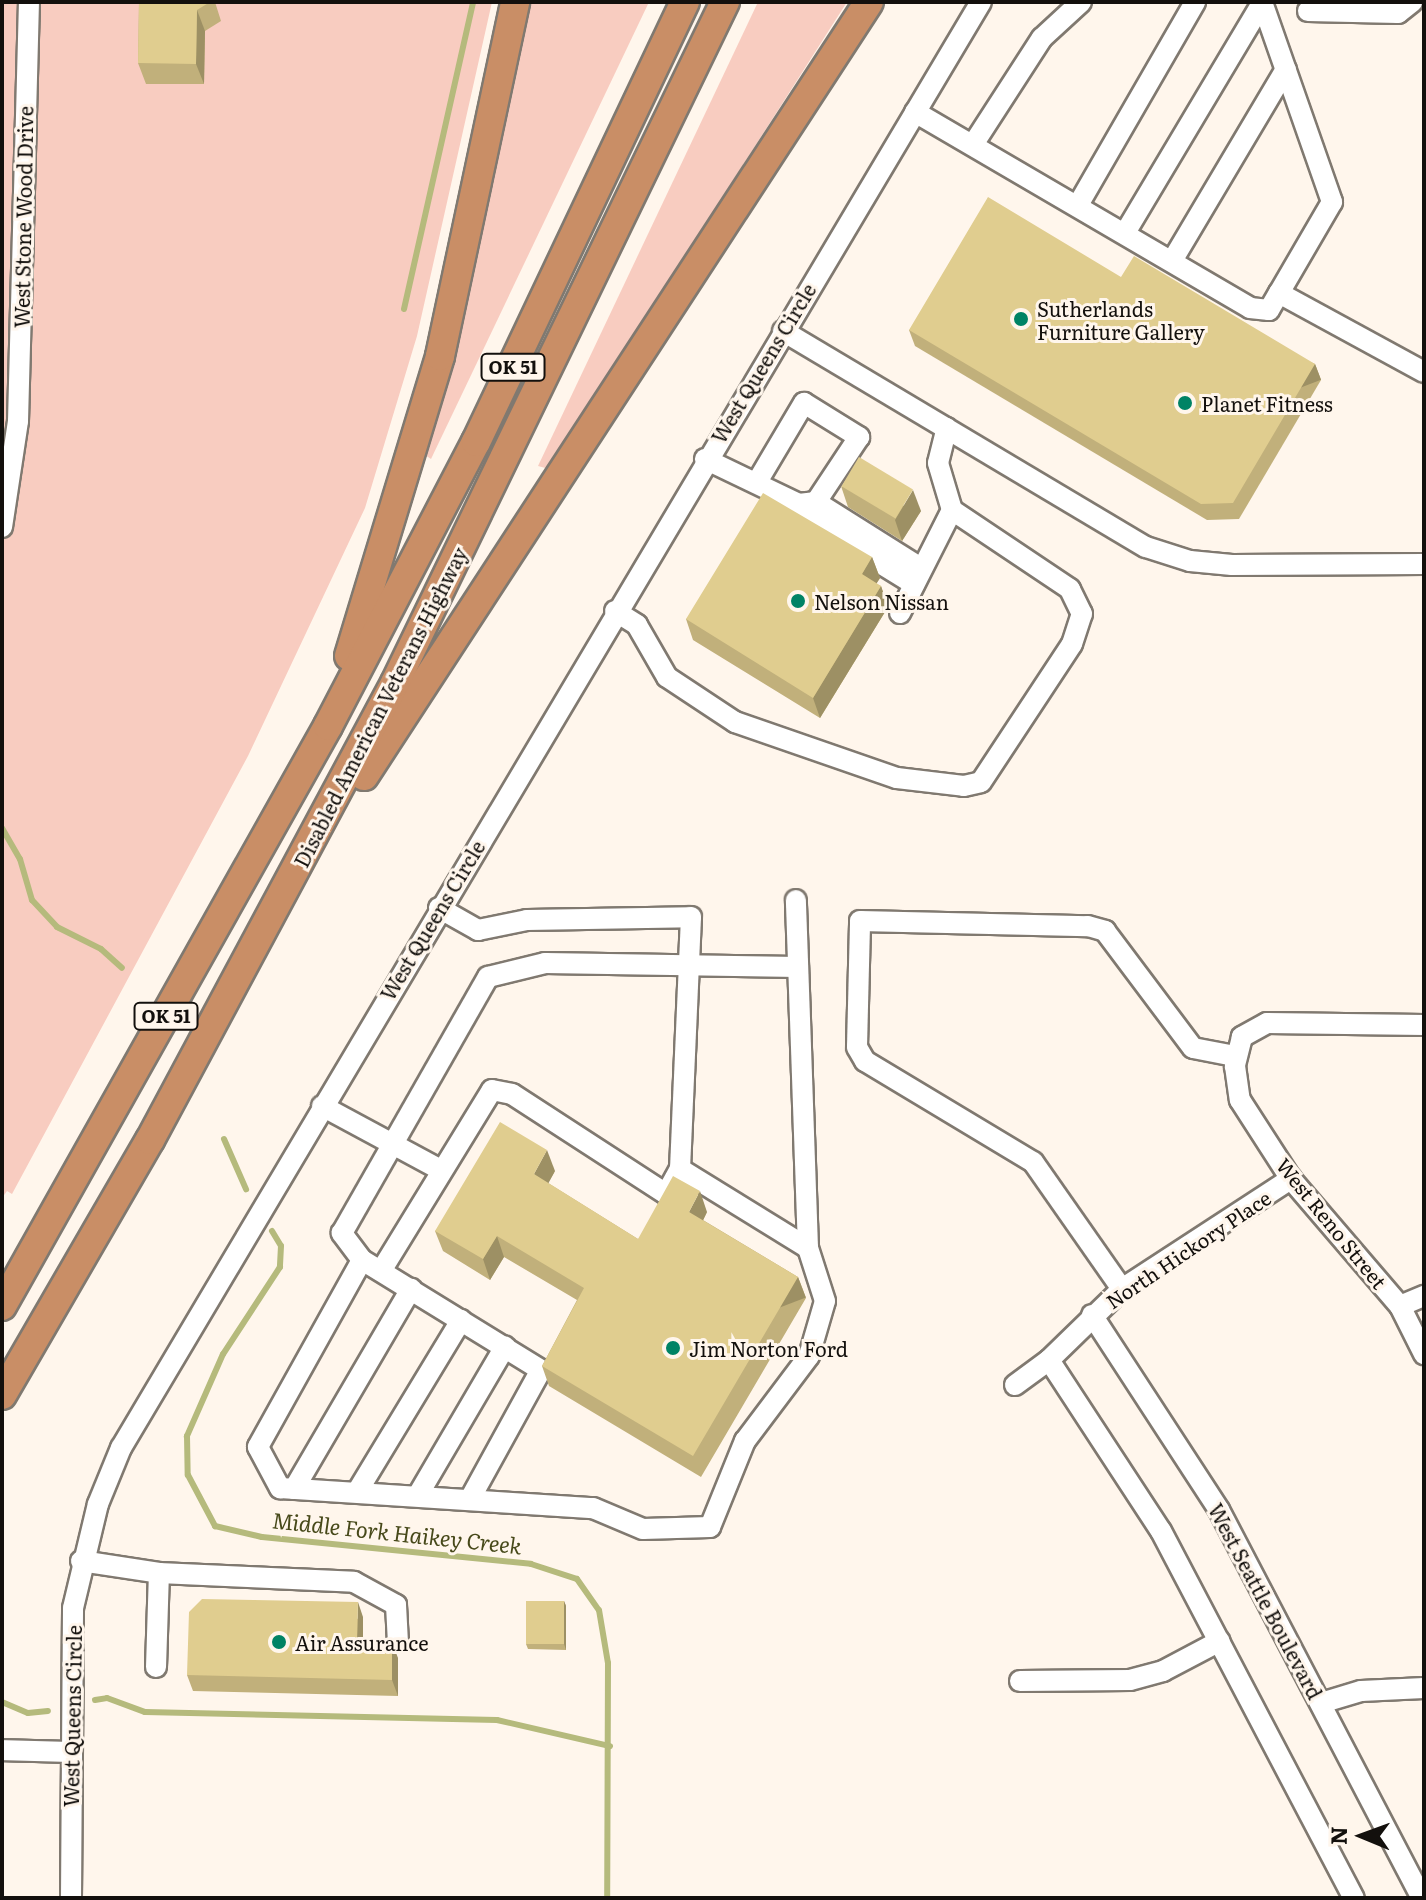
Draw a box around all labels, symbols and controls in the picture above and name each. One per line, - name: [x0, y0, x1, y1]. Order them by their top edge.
- street label: West Stone Wood Drive: [9, 106, 37, 328]
- street label: West Queens Circle: [706, 279, 820, 447]
- place label: Sutherlands Furniture Gallery: [1037, 296, 1205, 343]
- marker: Sutherlands Furniture Gallery: [1012, 310, 1030, 328]
- road number: OK 51: [479, 353, 547, 381]
- place label: Planet Fitness: [1201, 391, 1333, 415]
- marker: Planet Fitness: [1176, 394, 1194, 412]
- street label: Disabled American Veterans Highway: [288, 543, 472, 871]
- place label: Nelson Nissan: [814, 589, 949, 613]
- marker: Nelson Nissan: [789, 592, 807, 610]
- street label: West Queens Circle: [375, 836, 489, 1004]
- road number: OK 51: [132, 1002, 200, 1030]
- street label: West Reno Street: [1272, 1153, 1392, 1293]
- street label: North Hickory Place: [1101, 1185, 1275, 1313]
- place label: Jim Norton Ford: [689, 1336, 848, 1360]
- marker: Jim Norton Ford: [664, 1339, 682, 1357]
- street label: West Seattle Boulevard: [1204, 1499, 1328, 1703]
- water label: Middle Fork Haikey Creek: [271, 1506, 523, 1558]
- street label: West Queens Circle: [58, 1625, 86, 1807]
- place label: Air Assurance: [295, 1630, 429, 1654]
- marker: Air Assurance: [270, 1633, 288, 1651]
- north arrow: [1322, 1796, 1402, 1876]
- text: N: [1321, 1826, 1354, 1845]

